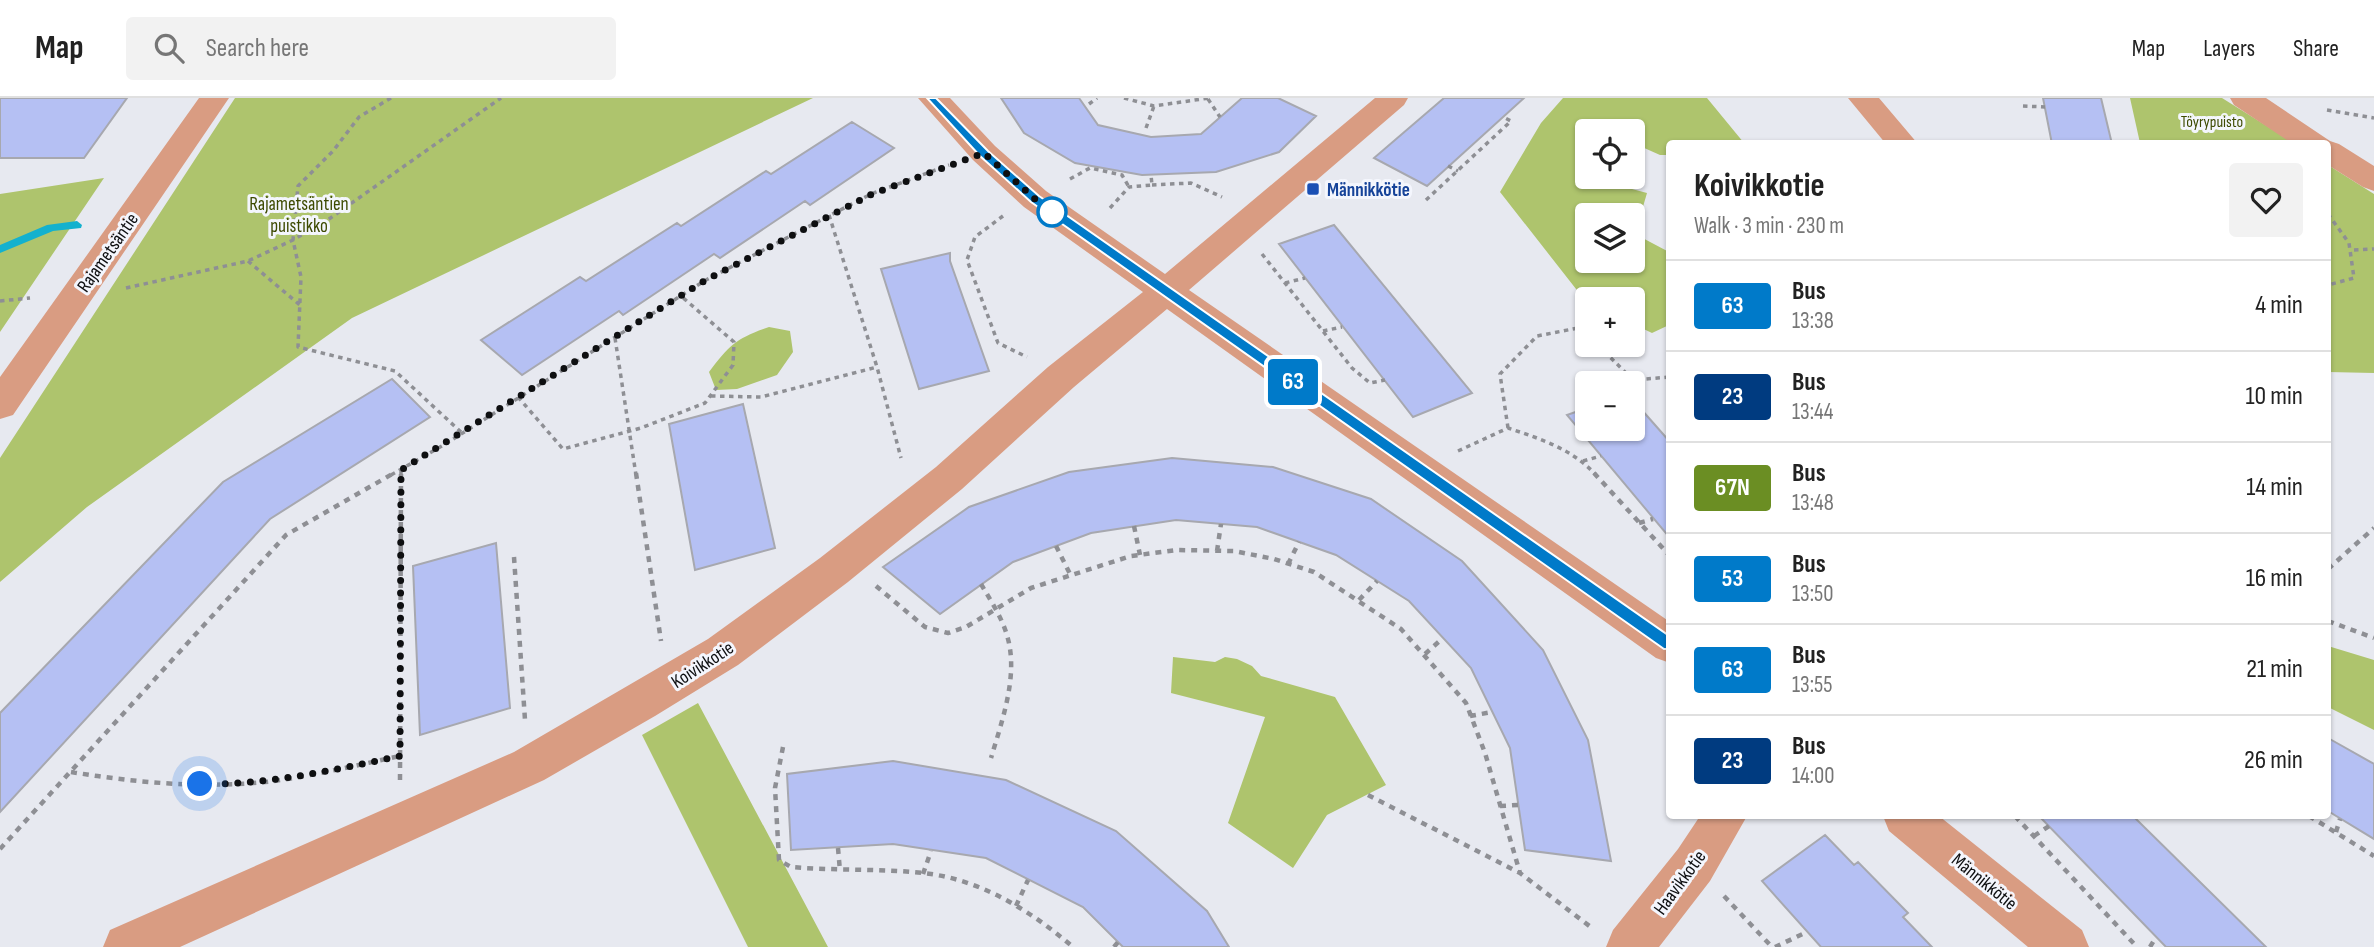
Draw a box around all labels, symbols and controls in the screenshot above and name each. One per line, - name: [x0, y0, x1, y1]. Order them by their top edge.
- search box: [126, 17, 616, 80]
- text: Map: [35, 28, 84, 68]
- icon: search: [150, 29, 188, 67]
- text: Search here: [206, 33, 309, 64]
- text: Map: [2132, 34, 2165, 63]
- text: Layers: [2203, 34, 2255, 63]
- text: Share: [2293, 34, 2339, 63]
- park label: Töyrypuisto: [2181, 113, 2243, 132]
- map controls: [1575, 119, 1645, 441]
- button: locate: [1575, 119, 1645, 189]
- button: heart: [2229, 163, 2303, 237]
- text: Koivikkotie: [1694, 166, 1825, 206]
- place label: Männikkötie: [1327, 179, 1410, 202]
- marker: Männikkötie: [1305, 181, 1321, 197]
- park label: Rajametsäntien puistikko: [249, 193, 349, 238]
- unlabelled marker: [1037, 197, 1067, 227]
- button: layers: [1575, 203, 1645, 273]
- street label: Rajametsäntie: [73, 209, 144, 297]
- text: Walk · 3 min · 230 m: [1694, 212, 1844, 240]
- text: Bus: [1792, 276, 1826, 307]
- button: +: [1575, 287, 1645, 357]
- text: 4 min: [2255, 290, 2303, 321]
- text: 63: [1721, 291, 1744, 320]
- text: 13:38: [1792, 307, 1834, 335]
- line badge: 63: [1262, 359, 1324, 405]
- text: 63: [1282, 367, 1304, 396]
- text: Bus: [1792, 367, 1826, 398]
- button: −: [1575, 371, 1645, 441]
- text: 10 min: [2246, 381, 2303, 412]
- text: 23: [1722, 382, 1743, 411]
- text: 13:44: [1792, 398, 1833, 426]
- text: Bus: [1792, 458, 1826, 489]
- text: 14 min: [2246, 472, 2303, 503]
- text: 67N: [1715, 473, 1750, 502]
- text: 13:48: [1792, 489, 1834, 517]
- text: Bus: [1792, 549, 1826, 580]
- text: 16 min: [2246, 563, 2303, 594]
- text: 53: [1722, 564, 1743, 593]
- text: 13:50: [1792, 580, 1834, 608]
- street label: Koivikkotie: [667, 637, 738, 694]
- text: Bus: [1792, 640, 1826, 671]
- text: 21 min: [2246, 654, 2303, 685]
- text: 63: [1721, 655, 1744, 684]
- text: 13:55: [1792, 671, 1832, 699]
- text: Bus: [1792, 731, 1826, 762]
- text: 26 min: [2244, 745, 2303, 776]
- text: 23: [1722, 746, 1743, 775]
- text: 14:00: [1792, 762, 1835, 790]
- your location: [182, 766, 217, 801]
- street label: Haavikkotie: [1649, 846, 1711, 920]
- street label: Männikkötie: [1947, 849, 2021, 915]

